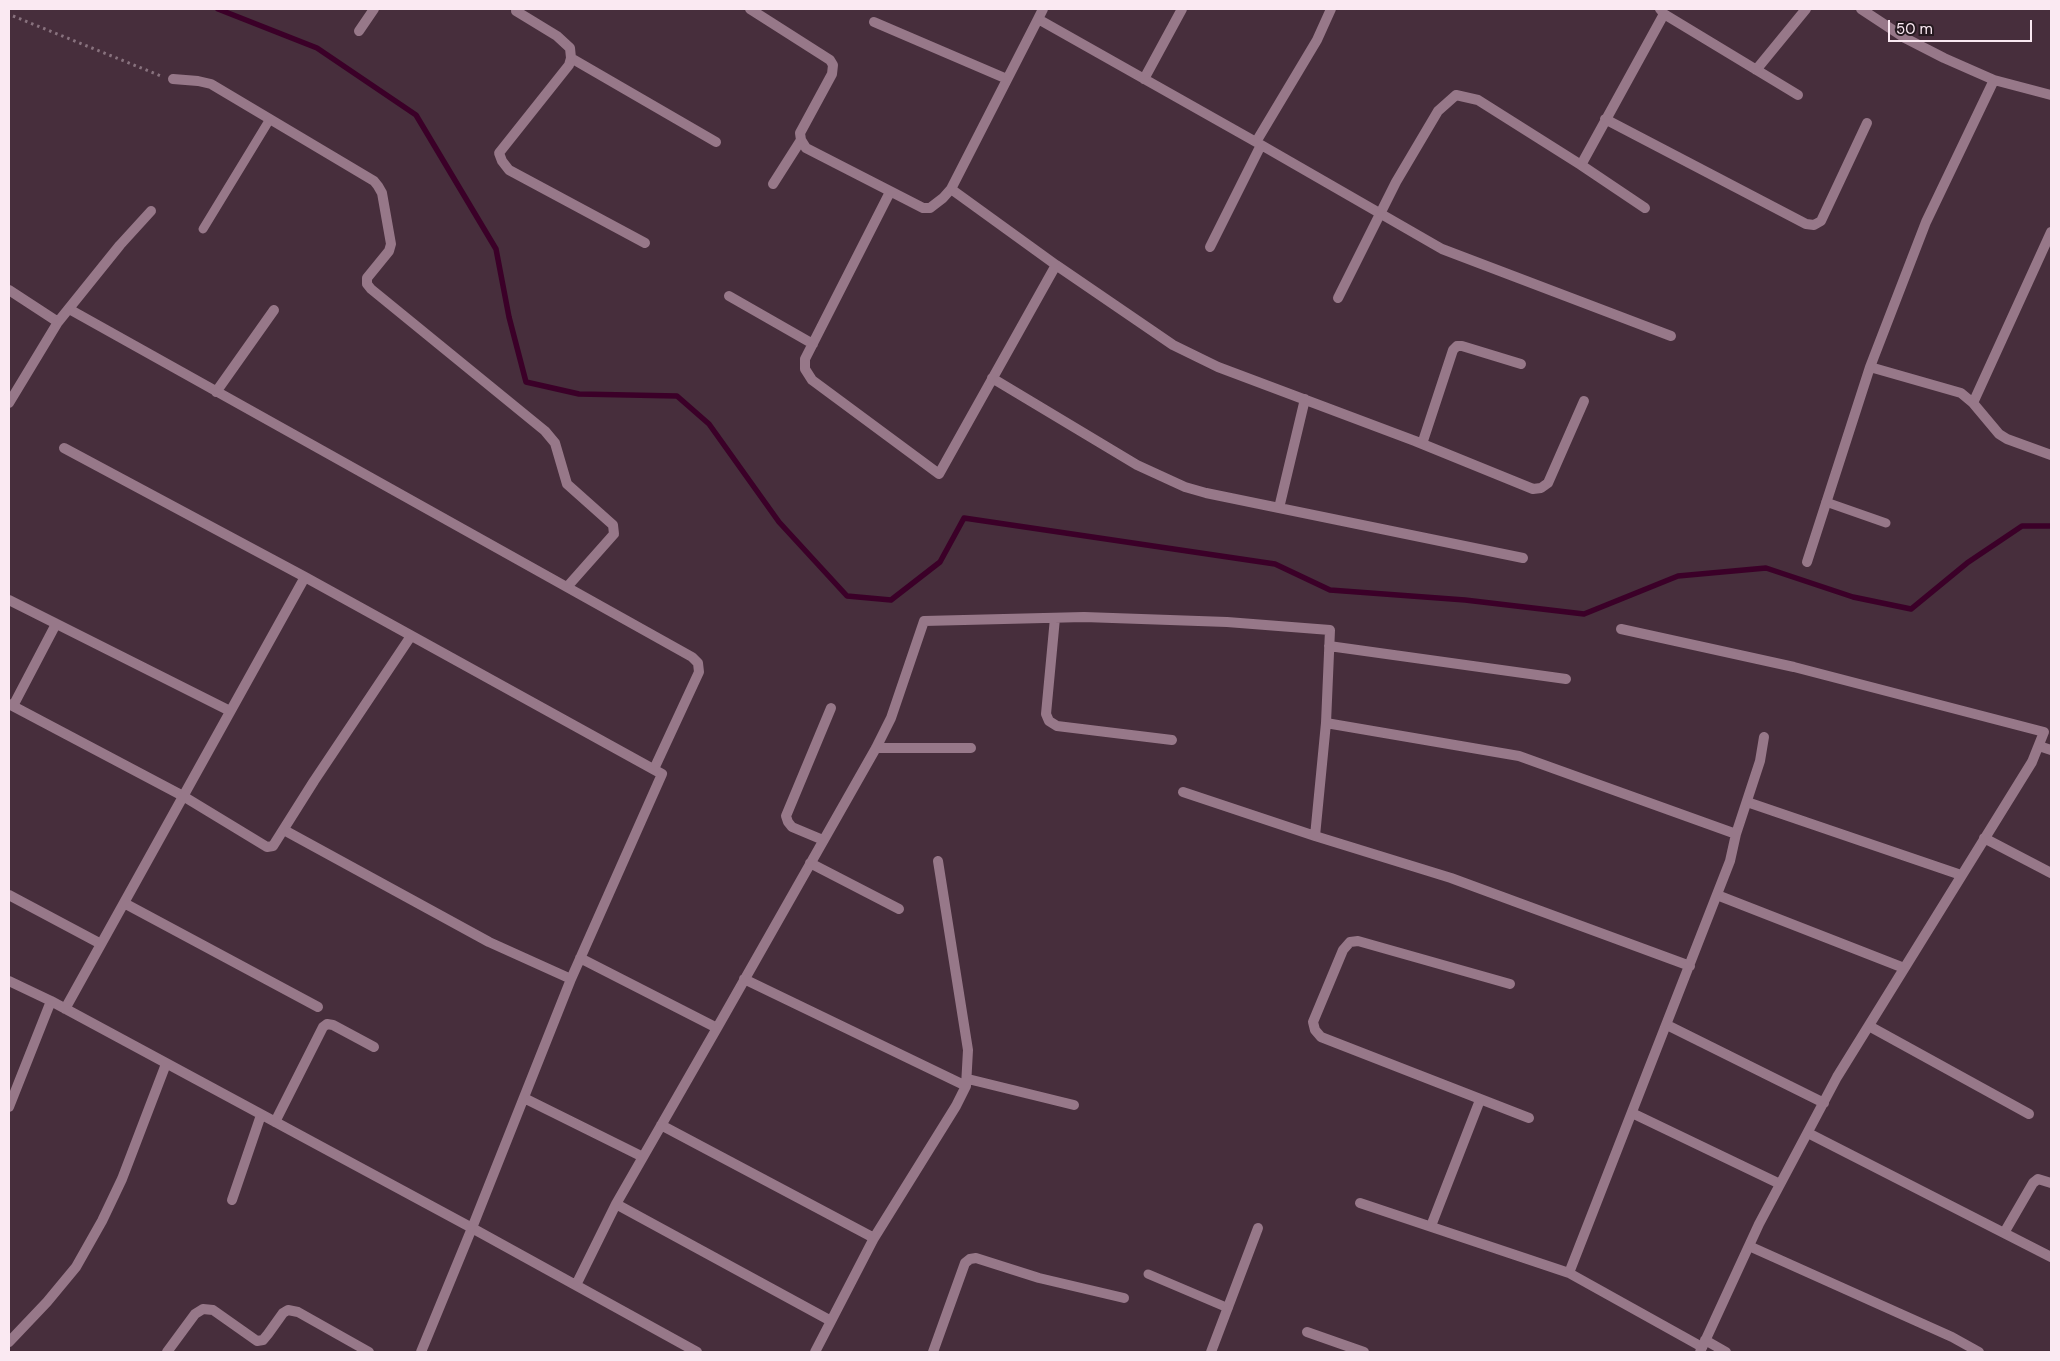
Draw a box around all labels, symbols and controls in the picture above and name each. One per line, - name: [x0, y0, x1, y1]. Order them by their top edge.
- scale bar: [1890, 10, 2034, 42]
- text: 50 m: [1896, 19, 1933, 39]

